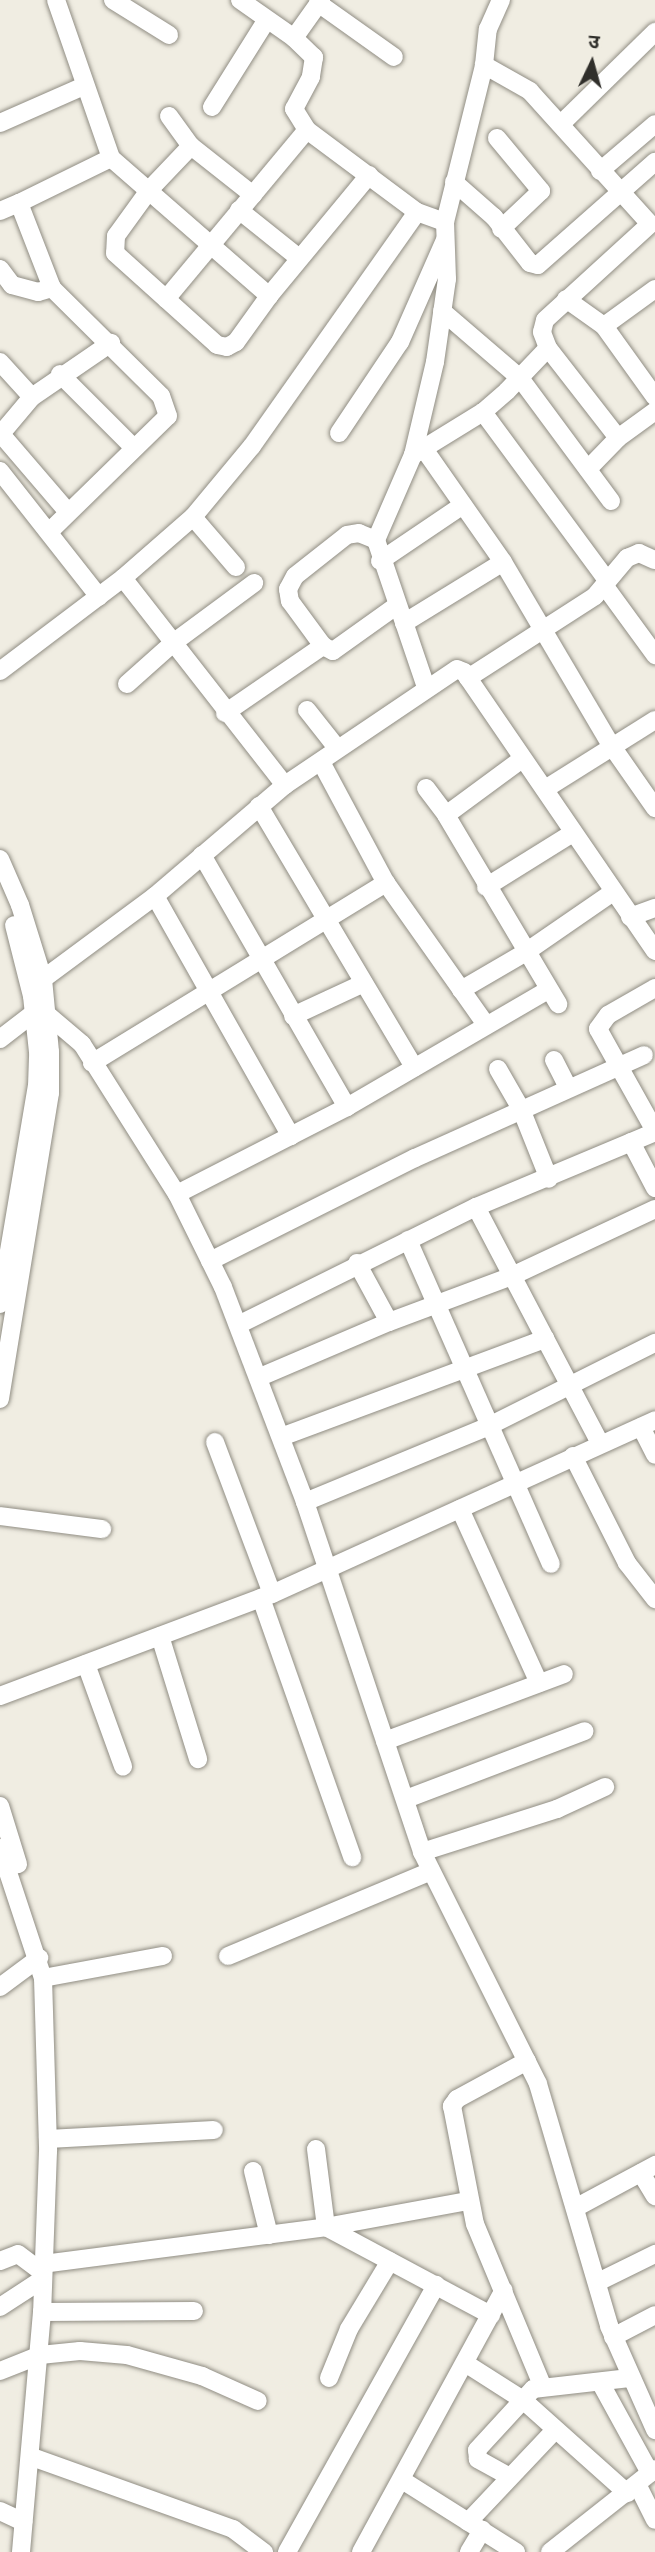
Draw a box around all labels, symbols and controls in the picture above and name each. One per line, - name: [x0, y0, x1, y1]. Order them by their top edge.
- north arrow: [557, 28, 627, 98]
- text: उ: [587, 31, 600, 54]

